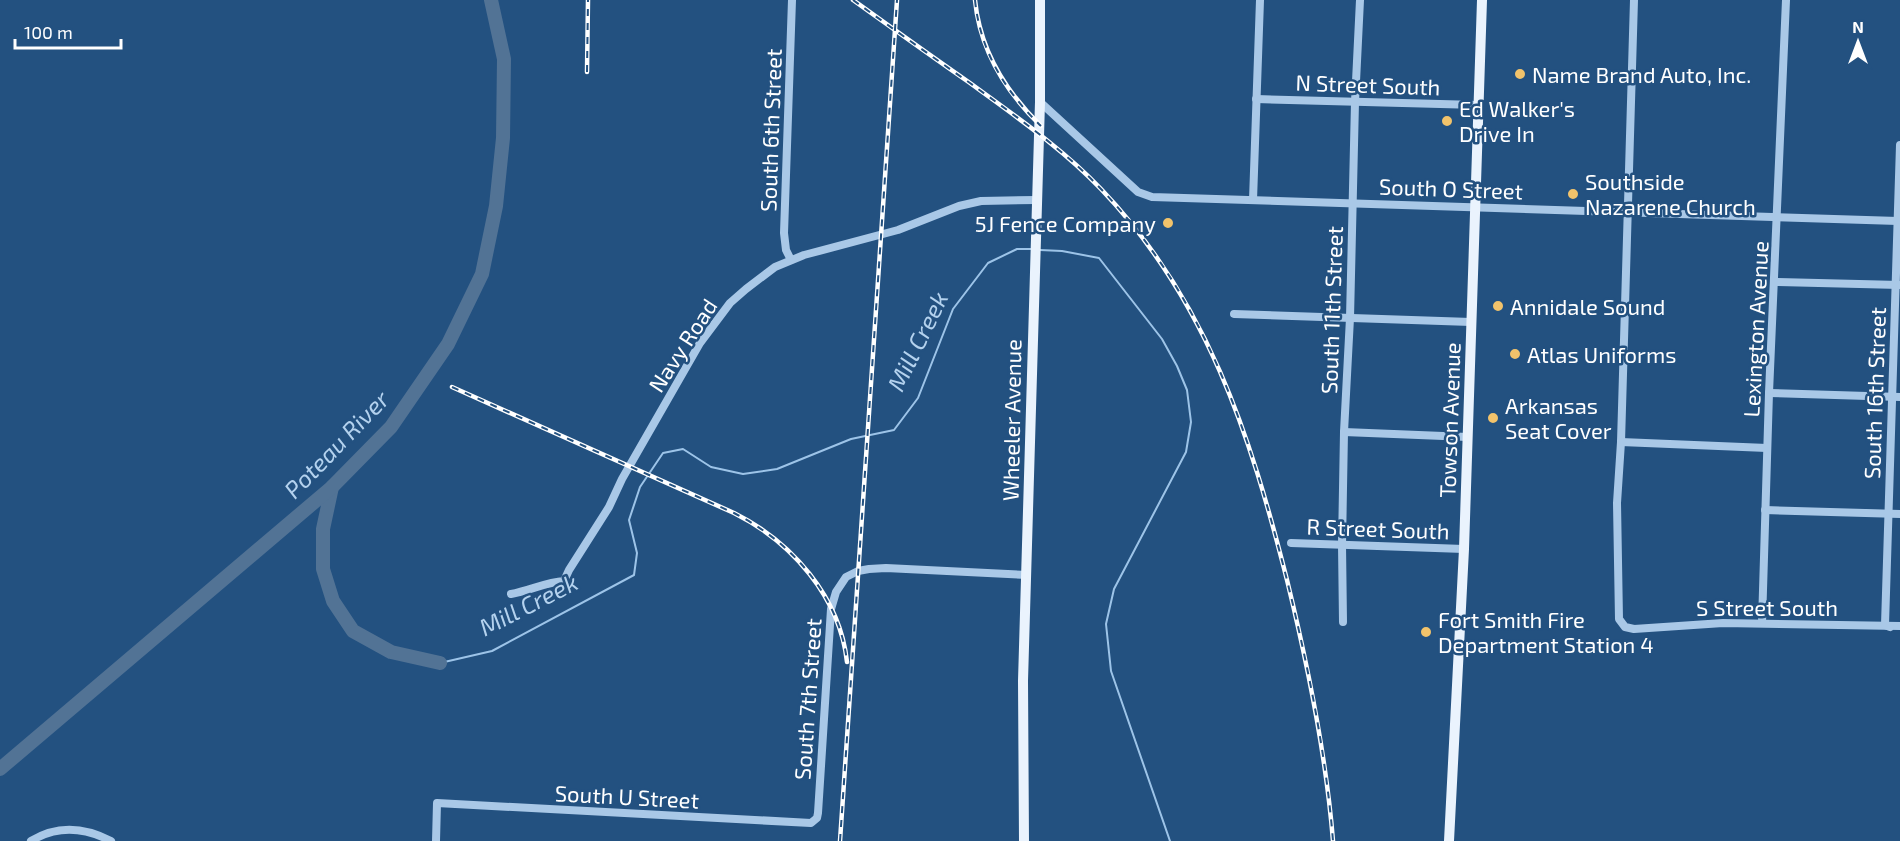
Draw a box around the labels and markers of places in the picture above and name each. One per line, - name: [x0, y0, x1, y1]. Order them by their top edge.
- place label: Name Brand Auto, Inc.: [1532, 61, 1751, 87]
- marker: Name Brand Auto, Inc.: [1513, 67, 1527, 81]
- place label: Ed Walker's Drive In: [1459, 95, 1575, 146]
- marker: Ed Walker's Drive In: [1440, 114, 1454, 128]
- place label: Southside Nazarene Church: [1585, 168, 1756, 219]
- marker: Southside Nazarene Church: [1566, 187, 1580, 201]
- place label: 5J Fence Company: [975, 210, 1156, 236]
- marker: 5J Fence Company: [1161, 216, 1175, 230]
- place label: Annidale Sound: [1510, 293, 1665, 319]
- marker: Annidale Sound: [1491, 299, 1505, 313]
- place label: Atlas Uniforms: [1527, 341, 1676, 367]
- marker: Atlas Uniforms: [1508, 347, 1522, 361]
- place label: Arkansas Seat Cover: [1505, 392, 1612, 443]
- marker: Arkansas Seat Cover: [1486, 411, 1500, 425]
- place label: Fort Smith Fire Department Station 4: [1438, 606, 1654, 657]
- marker: Fort Smith Fire Department Station 4: [1419, 625, 1433, 639]

